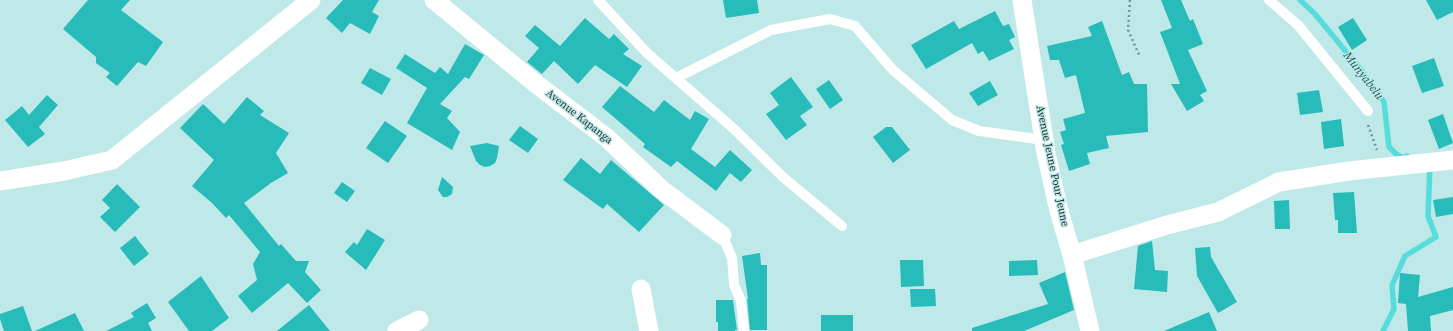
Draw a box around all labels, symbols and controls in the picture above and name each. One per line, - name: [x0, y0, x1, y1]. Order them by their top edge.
- water label: Munyabelu: [1340, 49, 1386, 103]
- street label: Avenue Kapanga: [543, 87, 615, 147]
- street label: Avenue Jeune Pour Jeune: [1033, 104, 1071, 228]

